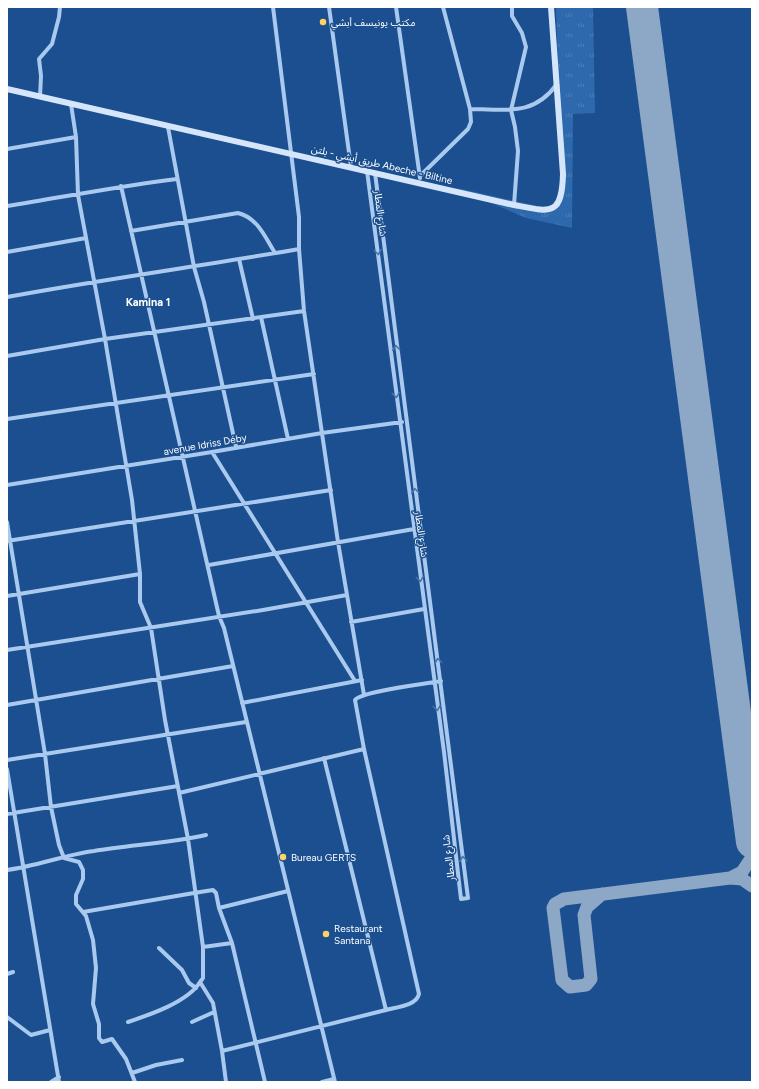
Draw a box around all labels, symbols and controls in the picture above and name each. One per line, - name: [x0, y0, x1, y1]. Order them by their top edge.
- place label: مكتب يونيسف أبشي: [331, 16, 415, 30]
- marker: مكتب يونيسف أبشي: [318, 17, 328, 27]
- street label: طريق أبشي - بلتن Abeche - Biltine: [310, 142, 454, 188]
- street label: شارع المطار: [370, 188, 390, 237]
- one-way arrow: [373, 249, 382, 255]
- district label: Kamina 1: [126, 296, 170, 309]
- one-way arrow: [392, 345, 401, 351]
- one-way arrow: [391, 392, 400, 398]
- street label: avenue Idriss Déby: [163, 431, 248, 458]
- one-way arrow: [411, 487, 420, 494]
- street label: شارع المطار: [411, 509, 431, 558]
- one-way arrow: [415, 576, 424, 582]
- one-way arrow: [434, 658, 443, 664]
- one-way arrow: [432, 705, 441, 711]
- street label: شارع المطار: [439, 834, 459, 883]
- place label: Bureau GERTS: [291, 851, 356, 864]
- marker: Bureau GERTS: [278, 852, 288, 862]
- one-way arrow: [459, 856, 468, 862]
- place label: Restaurant Santana: [334, 922, 383, 947]
- marker: Restaurant Santana: [321, 929, 331, 939]

